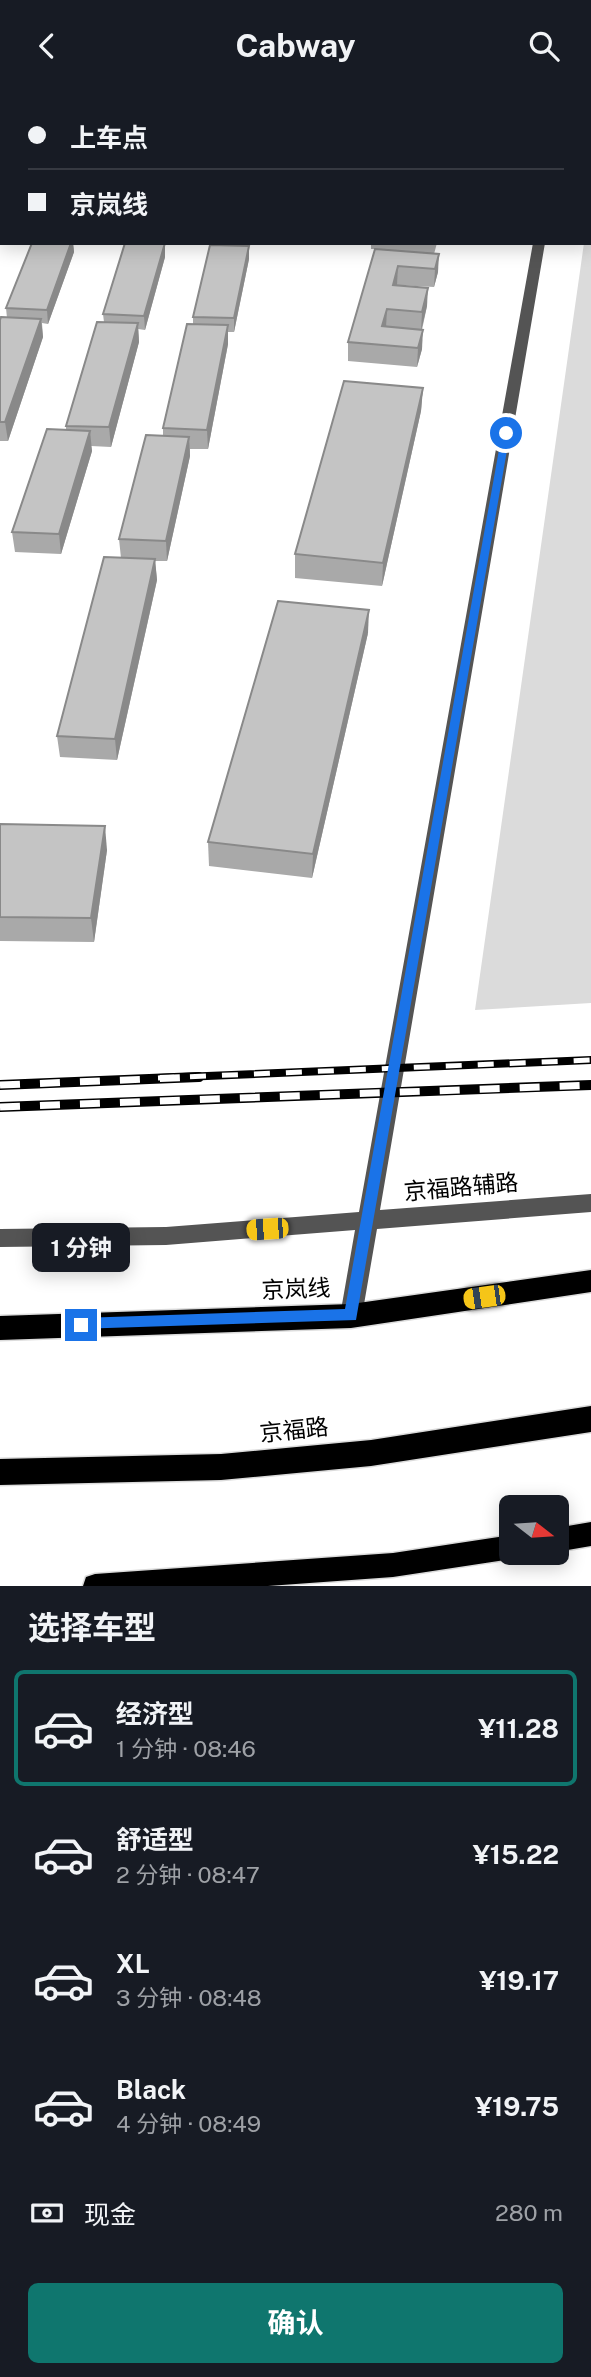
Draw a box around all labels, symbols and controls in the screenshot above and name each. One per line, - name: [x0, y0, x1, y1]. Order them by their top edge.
- icon: back: [28, 27, 66, 65]
- text: Cabway: [236, 27, 355, 64]
- icon: search: [525, 27, 563, 65]
- text: 上车点: [70, 122, 148, 153]
- text: 京岚线: [70, 189, 148, 220]
- route start: [490, 417, 522, 449]
- street label: 京福路辅路: [402, 1168, 519, 1205]
- car: [246, 1217, 289, 1241]
- callout: 1 分钟: [32, 1223, 130, 1273]
- text: 1 分钟: [50, 1234, 112, 1261]
- street label: 京岚线: [261, 1274, 331, 1303]
- car: [462, 1284, 507, 1310]
- route end: [65, 1309, 97, 1341]
- street label: 京福路: [258, 1412, 330, 1447]
- north arrow: [499, 1495, 569, 1565]
- map controls: [499, 1495, 569, 1565]
- text: 选择车型: [28, 1609, 156, 1646]
- icon: car: [32, 1697, 95, 1760]
- text: 经济型: [116, 1698, 194, 1729]
- text: ¥11.28: [478, 1713, 559, 1744]
- text: 1 分钟 · 08:46: [116, 1735, 256, 1762]
- icon: car: [32, 1823, 95, 1886]
- text: 舒适型: [116, 1824, 194, 1855]
- text: ¥15.22: [473, 1839, 559, 1870]
- text: 2 分钟 · 08:47: [116, 1861, 260, 1888]
- text: XL: [116, 1948, 150, 1979]
- icon: car: [32, 1949, 95, 2012]
- text: ¥19.17: [479, 1965, 559, 1996]
- text: 3 分钟 · 08:48: [116, 1984, 262, 2011]
- text: Black: [116, 2074, 186, 2105]
- icon: car: [32, 2075, 95, 2138]
- text: ¥19.75: [475, 2091, 559, 2122]
- text: 4 分钟 · 08:49: [116, 2110, 261, 2137]
- icon: cash: [28, 2194, 66, 2232]
- text: 现金: [84, 2199, 136, 2230]
- text: 280 m: [495, 2199, 563, 2226]
- button: 确认: [28, 2283, 563, 2363]

